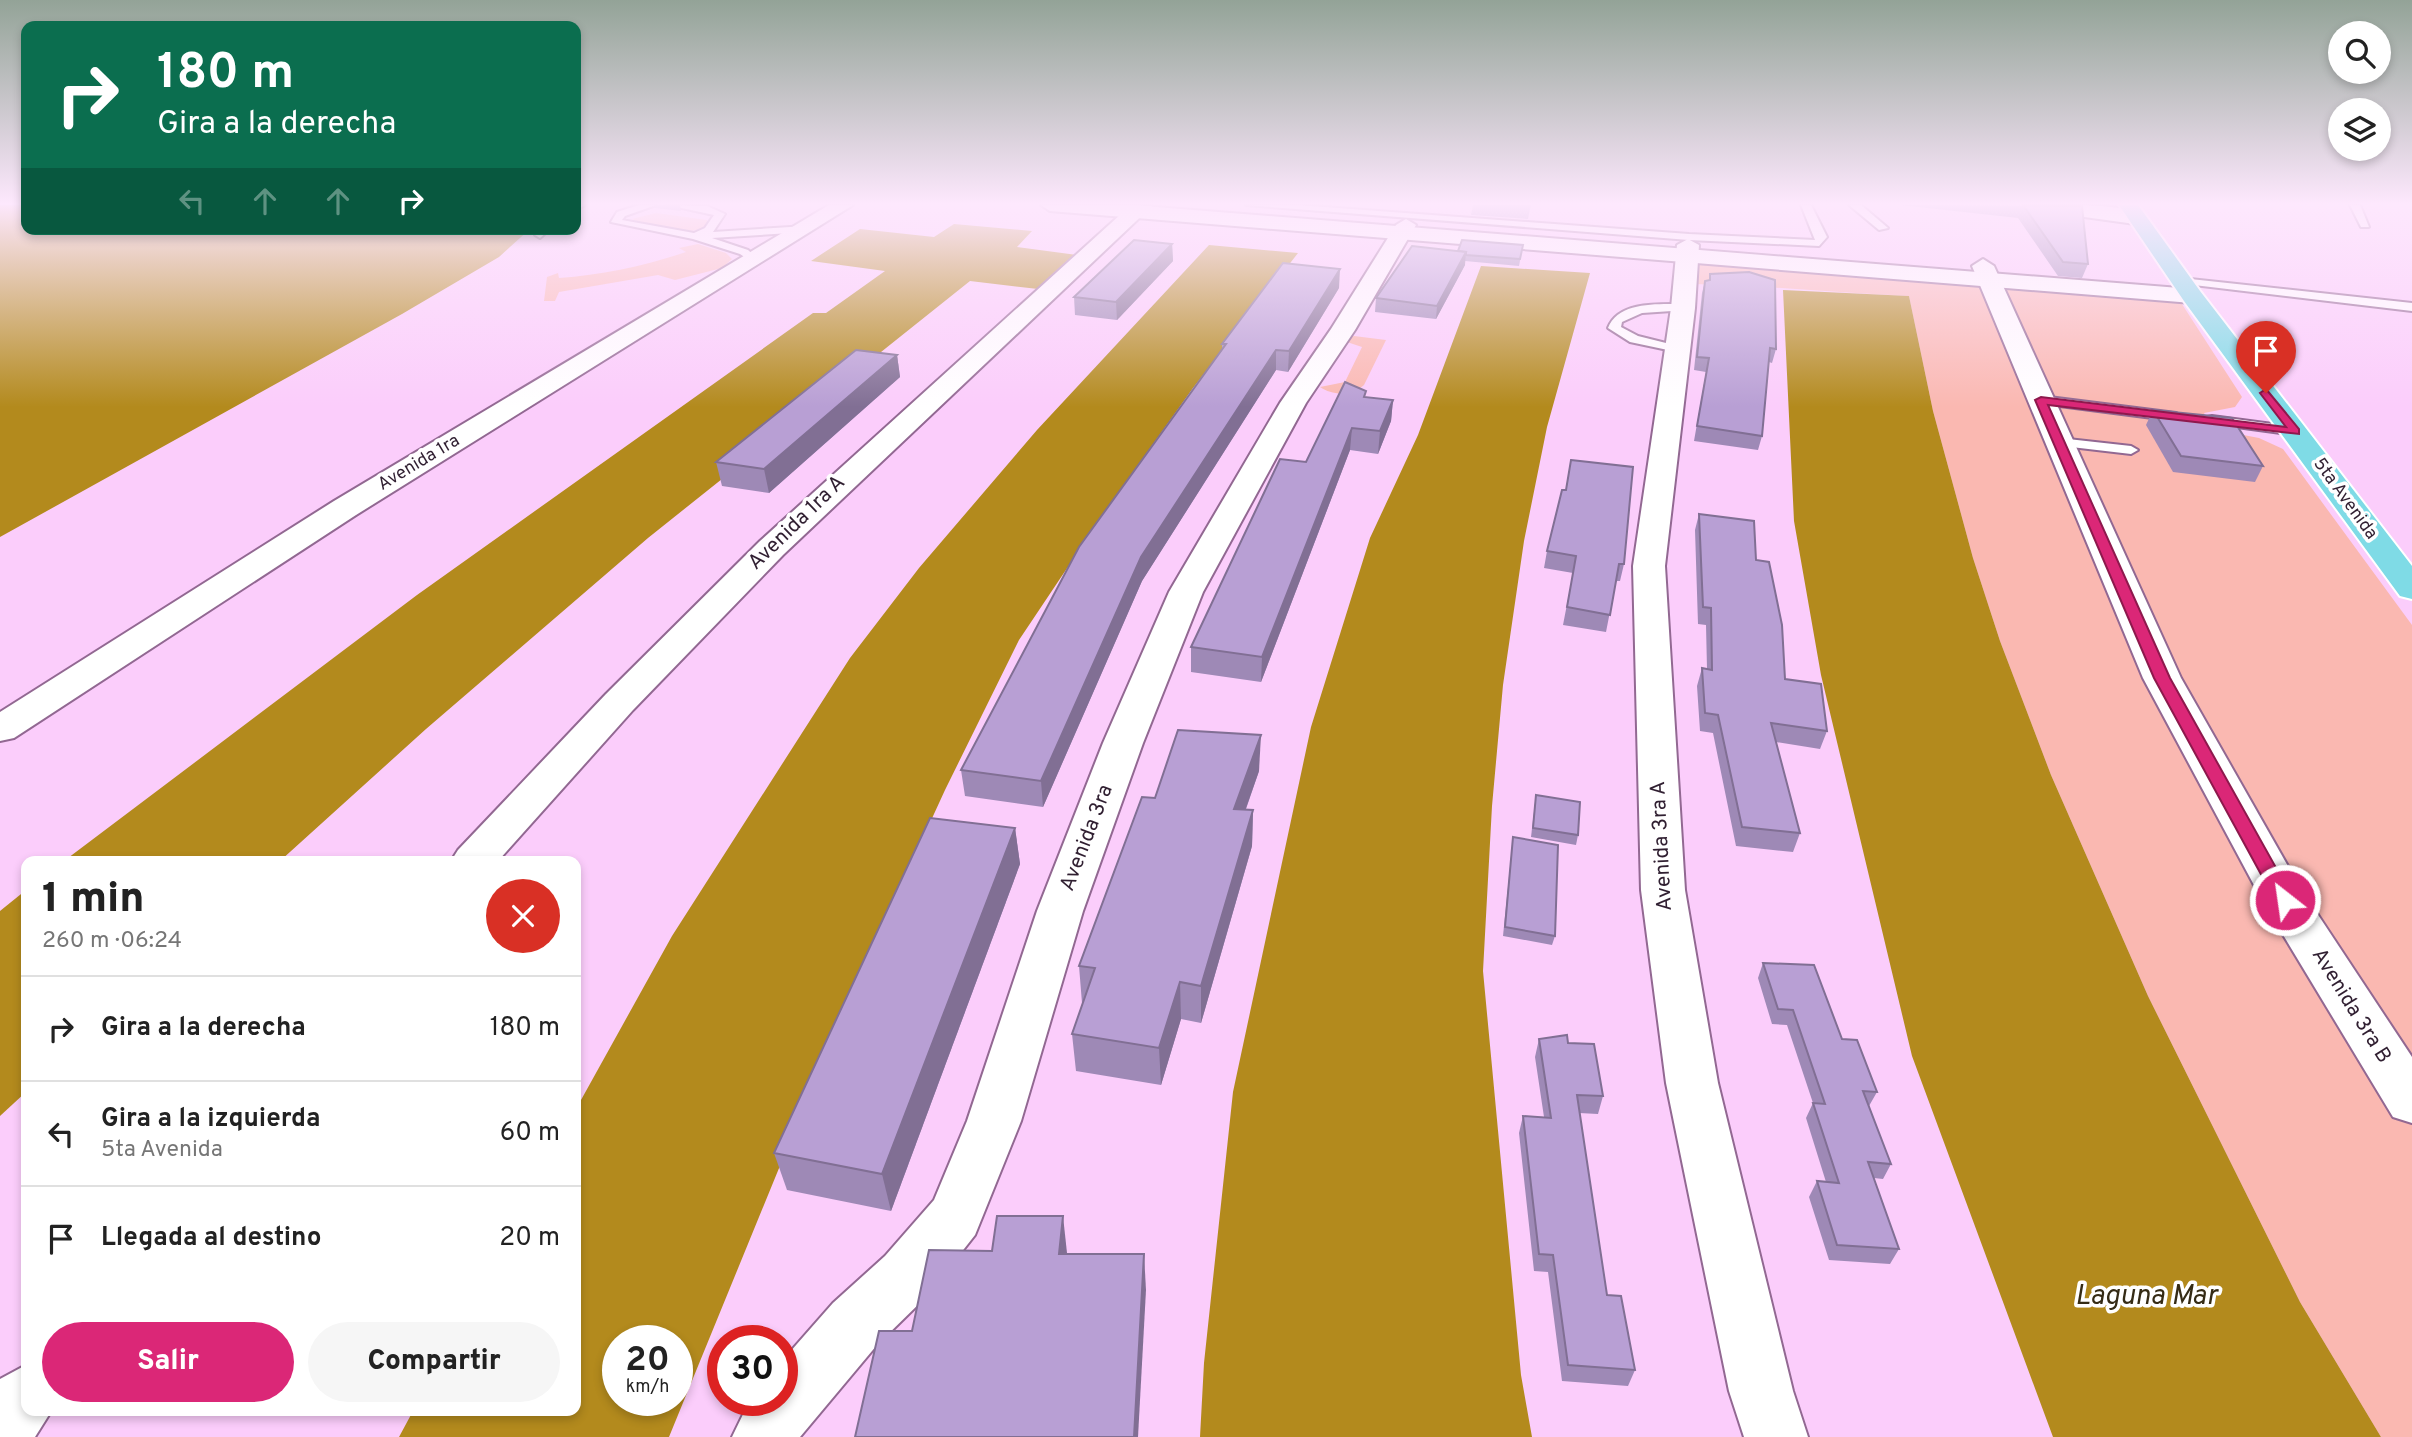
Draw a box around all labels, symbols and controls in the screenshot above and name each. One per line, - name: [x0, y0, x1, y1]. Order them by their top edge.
- map controls: [2328, 21, 2391, 161]
- button: search: [2328, 21, 2391, 84]
- text: 180 m: [157, 44, 294, 106]
- icon: right: [42, 49, 133, 140]
- button: layers: [2328, 98, 2391, 161]
- text: Gira a la derecha: [157, 105, 396, 145]
- icon: left: [173, 182, 211, 220]
- icon: ahead: [246, 182, 284, 220]
- icon: ahead: [319, 182, 357, 220]
- icon: right: [392, 182, 430, 220]
- pin: [2236, 321, 2296, 393]
- icon: arrive: [2247, 332, 2285, 370]
- street label: Avenida 1ra: [374, 430, 464, 496]
- street label: 5ta Avenida: [2308, 454, 2382, 544]
- street label: Avenida 1ra A: [743, 470, 851, 576]
- street label: Avenida 3ra A: [1645, 780, 1679, 912]
- street label: Avenida 3ra: [1054, 781, 1120, 895]
- position arrow: [2248, 863, 2322, 937]
- text: 1 min: [42, 874, 145, 927]
- button: close: [486, 879, 560, 953]
- text: 260 m · 06:24: [42, 927, 182, 956]
- street label: Avenida 3ra B: [2305, 944, 2397, 1068]
- icon: right: [42, 1010, 80, 1048]
- text: Gira a la derecha: [101, 1012, 306, 1045]
- text: 180 m: [490, 1012, 560, 1045]
- text: Gira a la izquierda: [101, 1103, 320, 1136]
- icon: left: [42, 1115, 80, 1153]
- text: 60 m: [500, 1117, 560, 1150]
- text: 5ta Avenida: [101, 1136, 223, 1165]
- icon: arrive: [42, 1220, 80, 1258]
- text: Llegada al destino: [101, 1222, 321, 1255]
- text: 20 m: [499, 1222, 560, 1255]
- water label: Laguna Mar: [2075, 1279, 2219, 1315]
- button: Salir: [42, 1322, 294, 1402]
- button: Compartir: [308, 1322, 560, 1402]
- speed limit sign: 30: [707, 1325, 798, 1416]
- text: 20: [625, 1339, 670, 1383]
- text: km/h: [626, 1376, 669, 1399]

